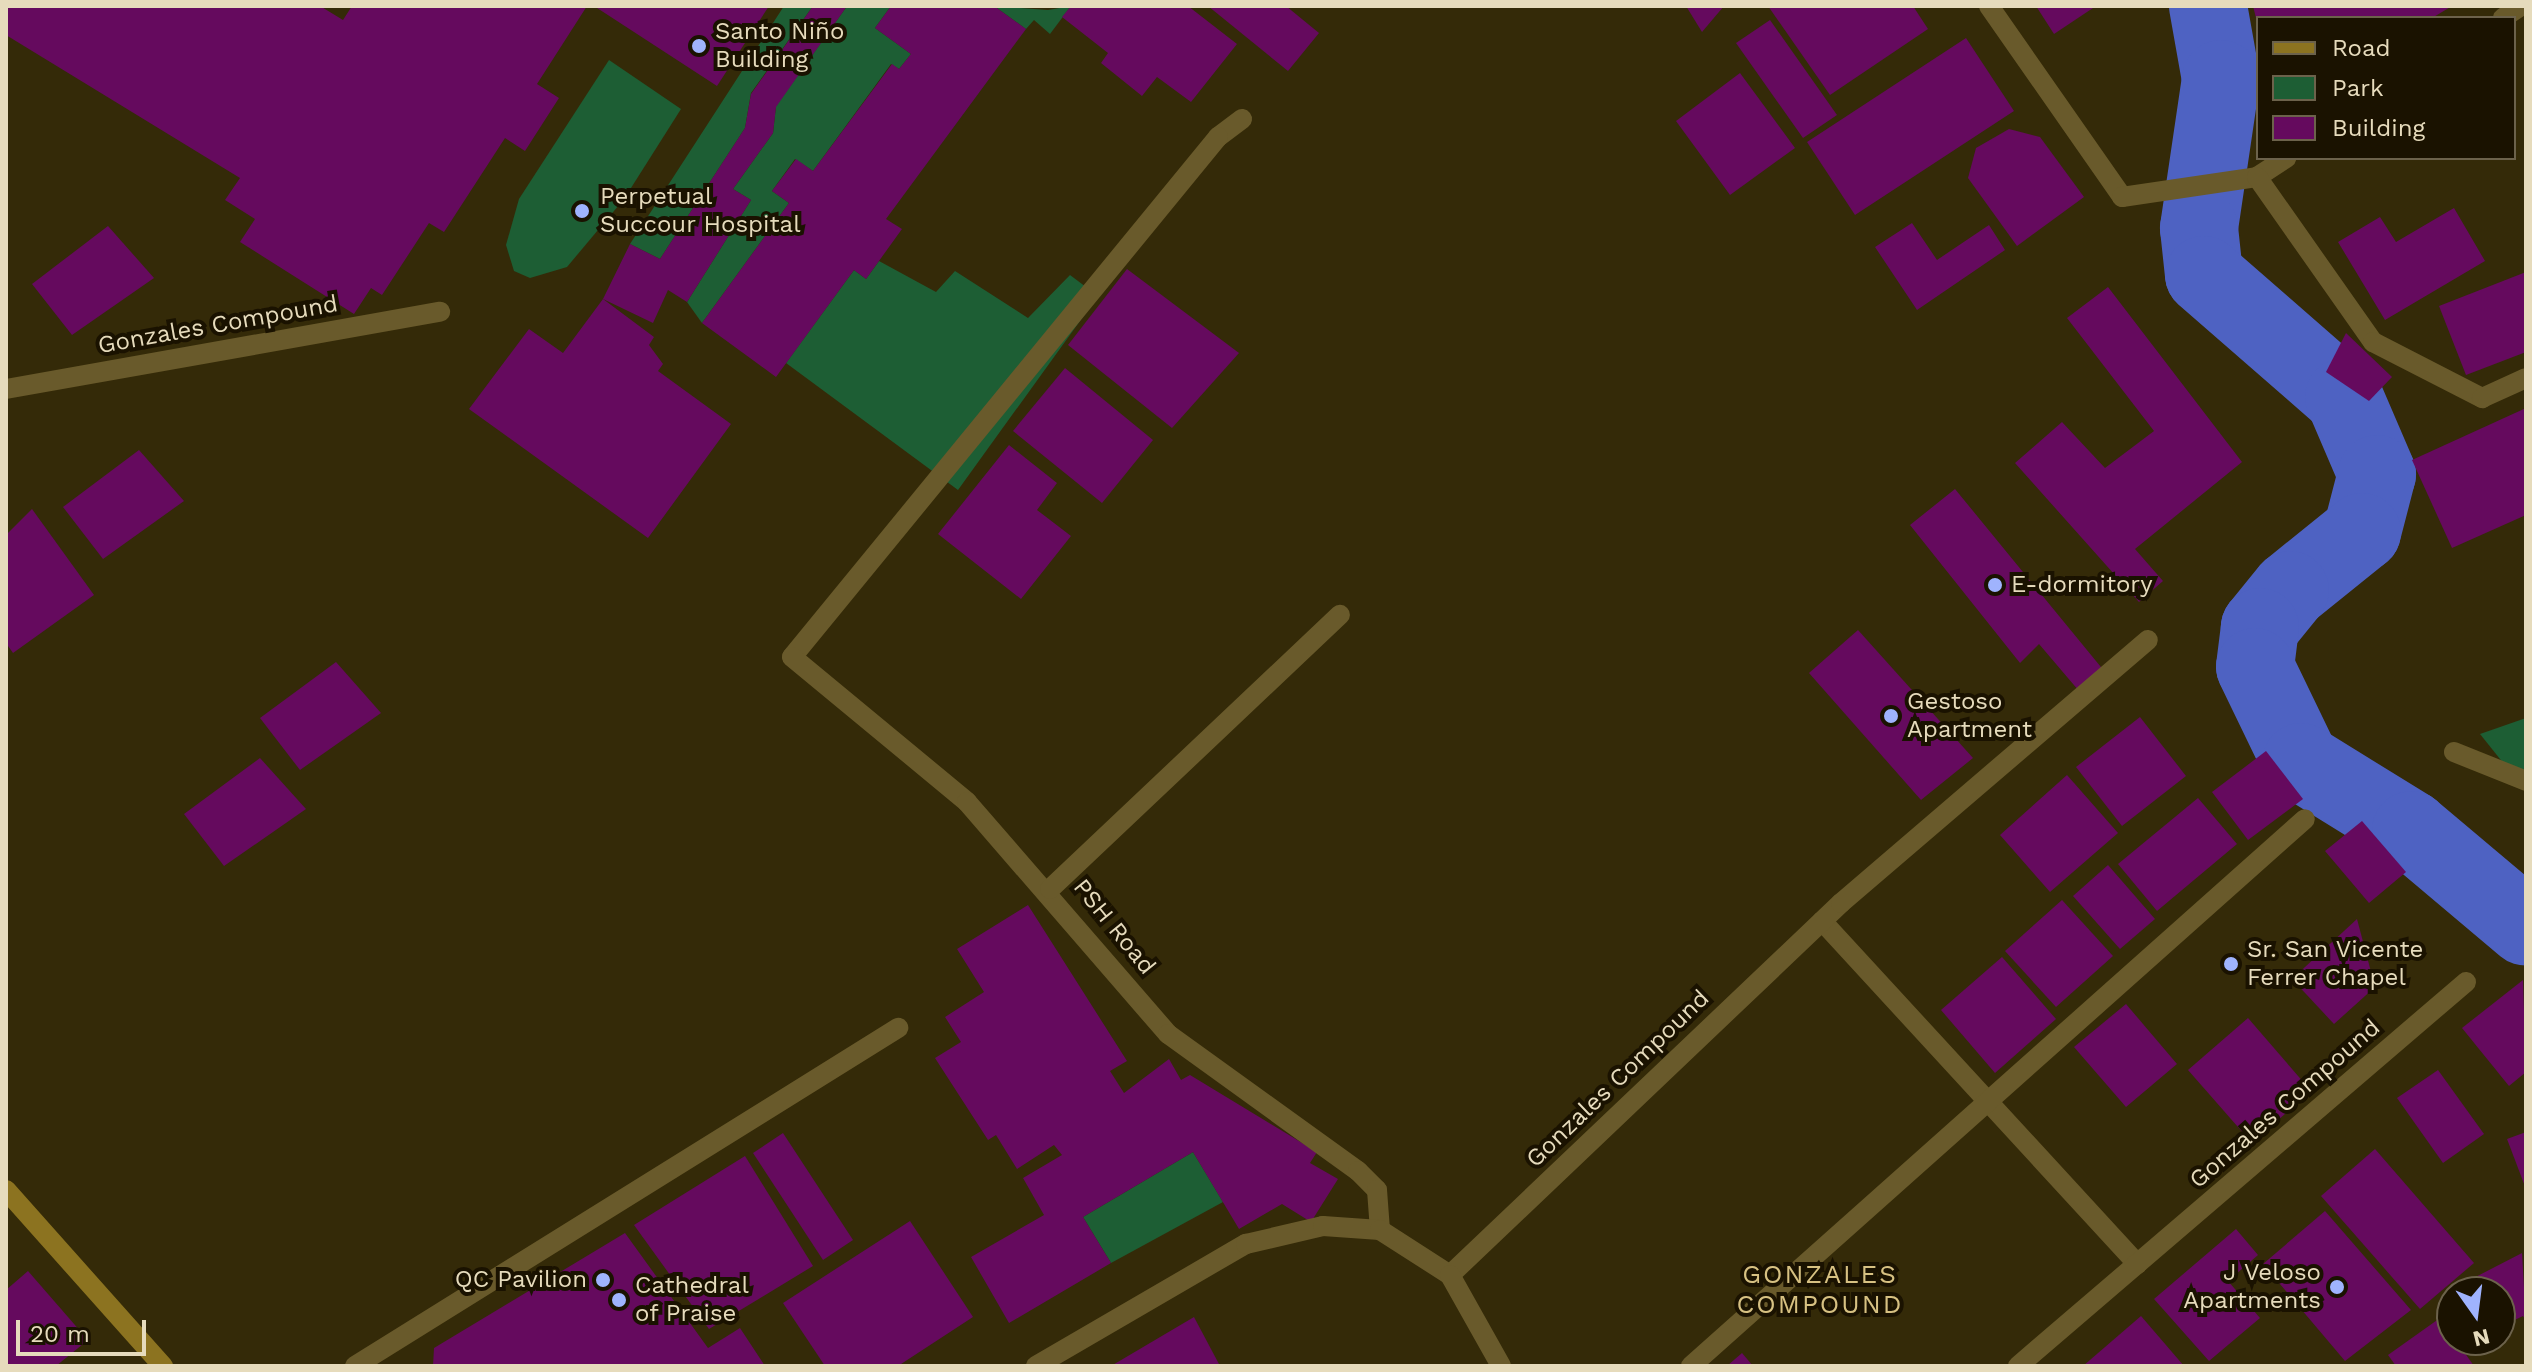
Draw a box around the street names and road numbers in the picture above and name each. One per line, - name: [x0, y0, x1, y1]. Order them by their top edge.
- street label: Gonzales Compound: [96, 290, 340, 360]
- street label: PSH Road: [1067, 873, 1161, 981]
- street label: Gonzales Compound: [1521, 984, 1715, 1174]
- street label: Gonzales Compound: [2184, 1013, 2386, 1195]

